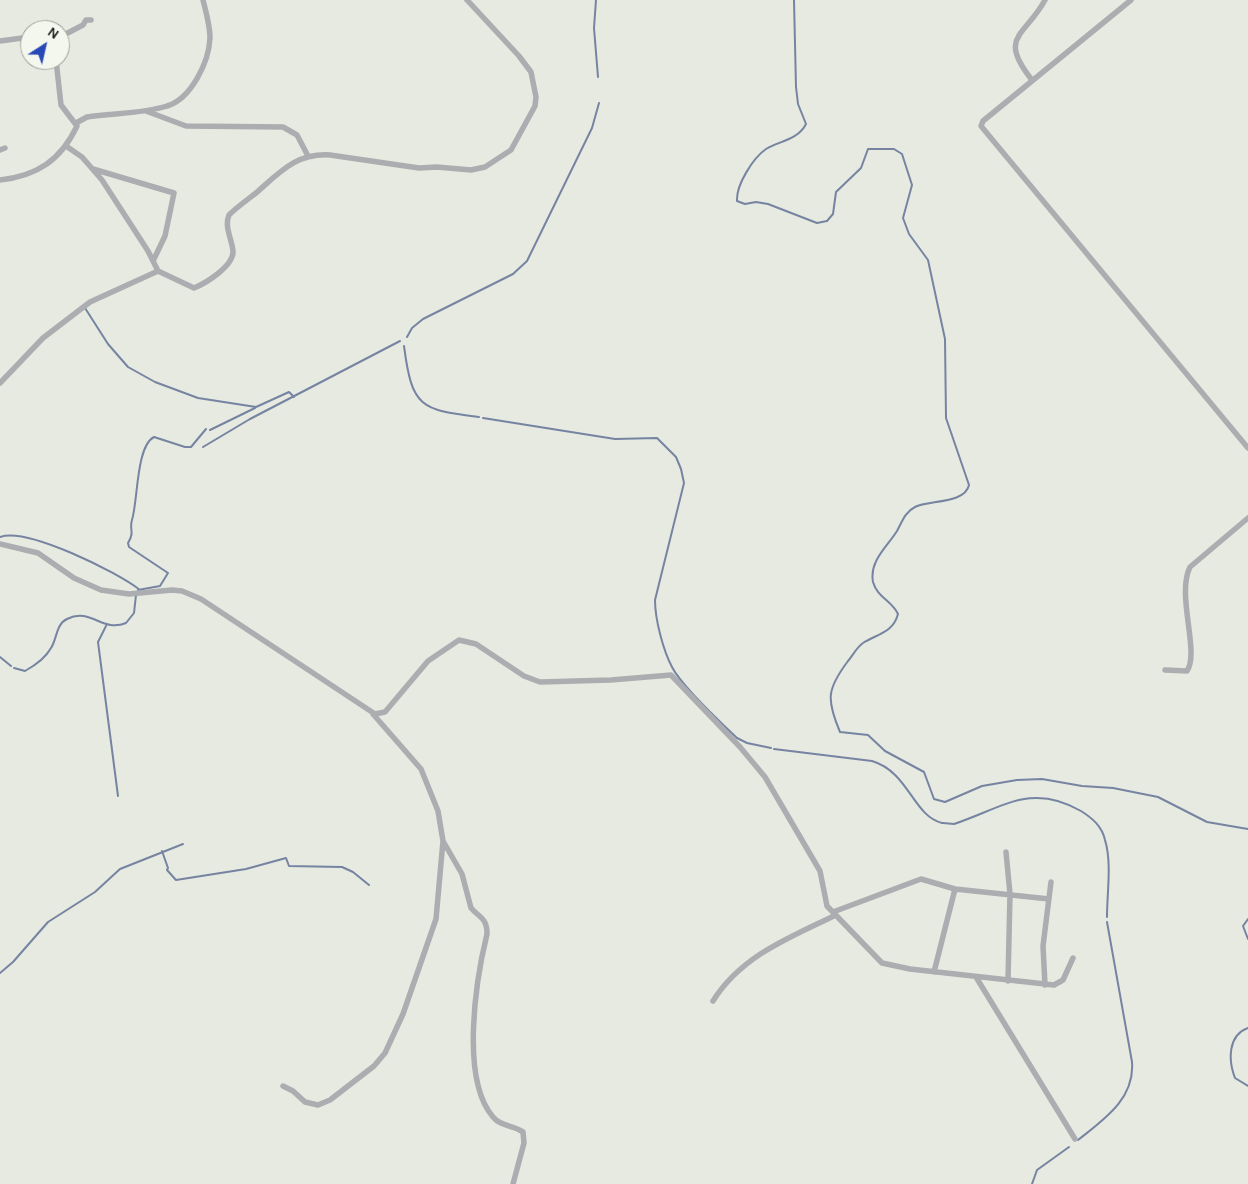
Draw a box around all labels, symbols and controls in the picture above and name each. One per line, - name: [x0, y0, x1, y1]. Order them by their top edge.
- north arrow: [20, 20, 70, 70]
- text: N: [44, 23, 62, 43]

